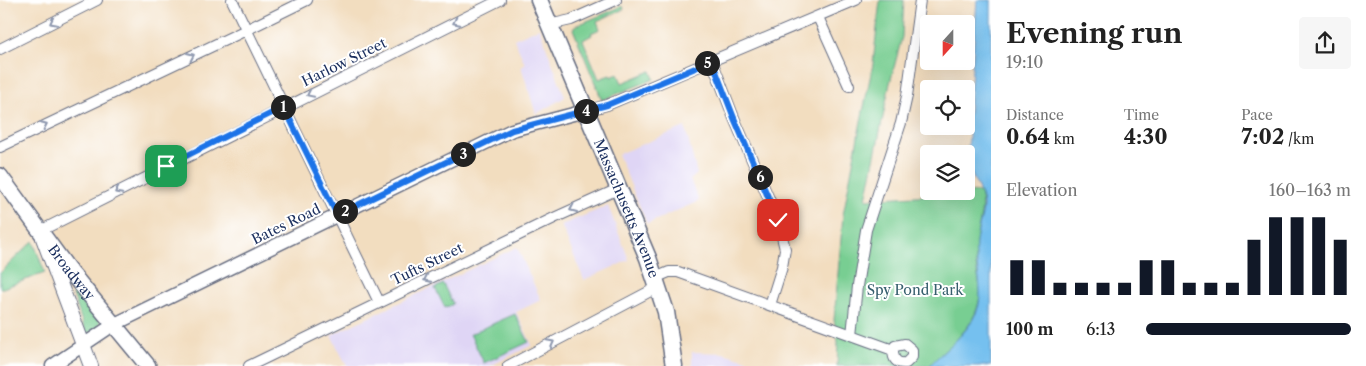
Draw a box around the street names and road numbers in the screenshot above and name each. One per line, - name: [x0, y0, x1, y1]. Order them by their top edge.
- street label: Harlow Street: [299, 34, 389, 90]
- street label: Massachusetts Avenue: [590, 136, 663, 280]
- street label: Bates Road: [249, 199, 324, 248]
- street label: Tufts Street: [388, 239, 466, 289]
- street label: Broadway: [44, 241, 99, 304]

